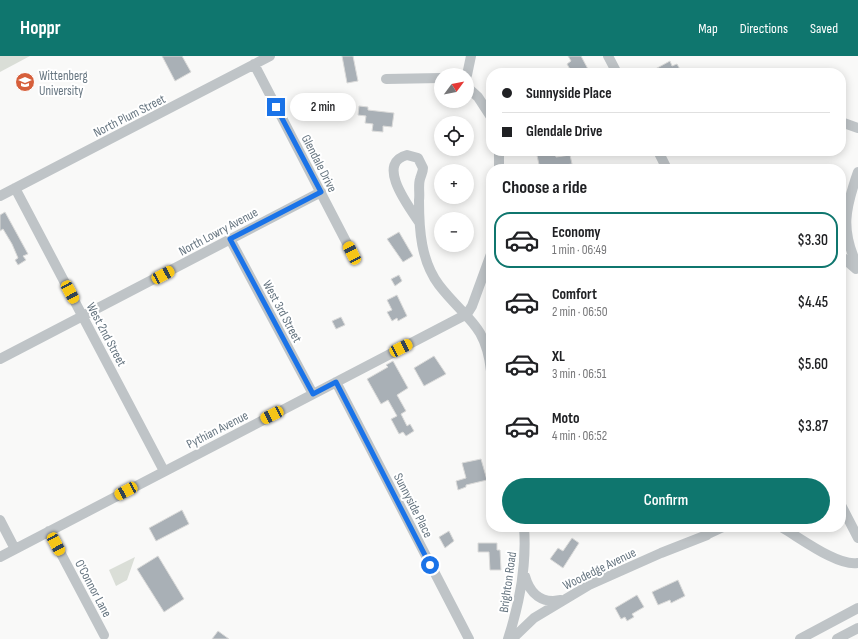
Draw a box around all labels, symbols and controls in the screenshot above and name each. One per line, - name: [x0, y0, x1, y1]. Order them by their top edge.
- text: Hoppr: [20, 17, 61, 40]
- text: Map: [698, 20, 718, 37]
- text: Directions: [740, 20, 788, 37]
- text: Saved: [810, 20, 838, 37]
- place label: Wittenberg University: [39, 68, 88, 99]
- north arrow: [434, 68, 474, 108]
- map controls: [434, 68, 474, 252]
- school or university icon: Wittenberg University: [14, 71, 36, 93]
- text: Sunnyside Place: [526, 84, 612, 103]
- street label: North Plum Street: [91, 91, 168, 141]
- callout: 2 min: [290, 93, 356, 121]
- route end: [267, 98, 285, 116]
- text: 2 min: [311, 99, 335, 115]
- button: locate: [434, 116, 474, 156]
- text: Glendale Drive: [526, 122, 602, 141]
- street label: Glendale Drive: [298, 132, 340, 195]
- button: +: [434, 164, 474, 204]
- text: Choose a ride: [502, 177, 587, 198]
- street label: North Lowry Avenue: [176, 204, 261, 259]
- button: −: [434, 212, 474, 252]
- icon: car: [504, 222, 540, 258]
- text: Economy: [552, 223, 601, 242]
- text: $3.30: [797, 231, 828, 250]
- car: [341, 240, 363, 266]
- text: 1 min · 06:49: [552, 242, 607, 258]
- car: [150, 264, 176, 286]
- street label: West 3rd Street: [259, 278, 305, 345]
- car: [59, 279, 81, 305]
- icon: car: [504, 284, 540, 320]
- text: Comfort: [552, 285, 597, 304]
- text: $4.45: [797, 293, 828, 312]
- street label: West 2nd Street: [83, 300, 130, 369]
- text: 2 min · 06:50: [552, 304, 607, 320]
- car: [388, 337, 414, 359]
- icon: car: [504, 346, 540, 382]
- text: XL: [552, 347, 565, 366]
- text: $5.60: [797, 355, 828, 374]
- text: 3 min · 06:51: [552, 366, 606, 382]
- car: [259, 404, 285, 426]
- street label: Pythian Avenue: [184, 408, 251, 452]
- icon: car: [504, 408, 540, 444]
- text: Moto: [552, 409, 579, 428]
- text: $3.87: [798, 417, 828, 436]
- text: 4 min · 06:52: [552, 428, 607, 444]
- street label: Sunnyside Place: [390, 471, 436, 540]
- button: Confirm: [502, 478, 830, 524]
- car: [113, 480, 139, 502]
- car: [45, 531, 67, 557]
- street label: Woodedge Avenue: [560, 544, 639, 593]
- street label: Brighton Road: [496, 551, 520, 614]
- route start: [421, 556, 439, 574]
- street label: O'Connor Lane: [71, 557, 115, 620]

